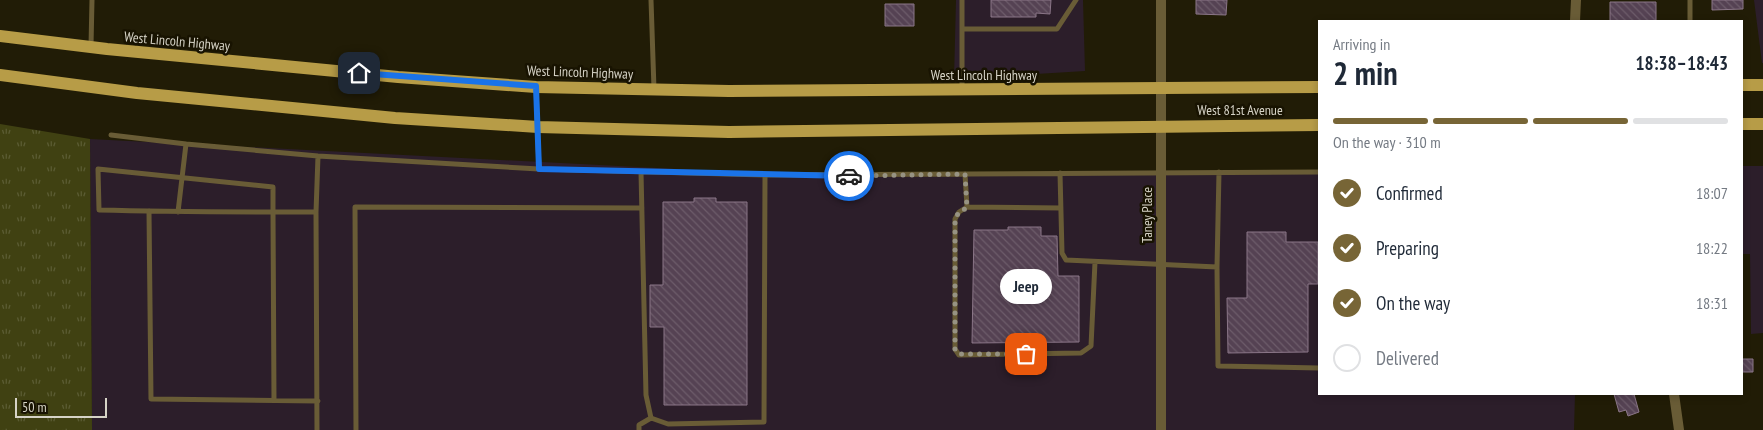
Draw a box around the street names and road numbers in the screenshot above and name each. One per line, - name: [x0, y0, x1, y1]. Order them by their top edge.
- street label: West Lincoln Highway: [123, 27, 231, 55]
- street label: West Lincoln Highway: [527, 61, 634, 83]
- street label: West Lincoln Highway: [931, 66, 1038, 84]
- street label: West 81st Avenue: [1197, 101, 1283, 119]
- street label: Taney Place: [1138, 187, 1156, 243]

